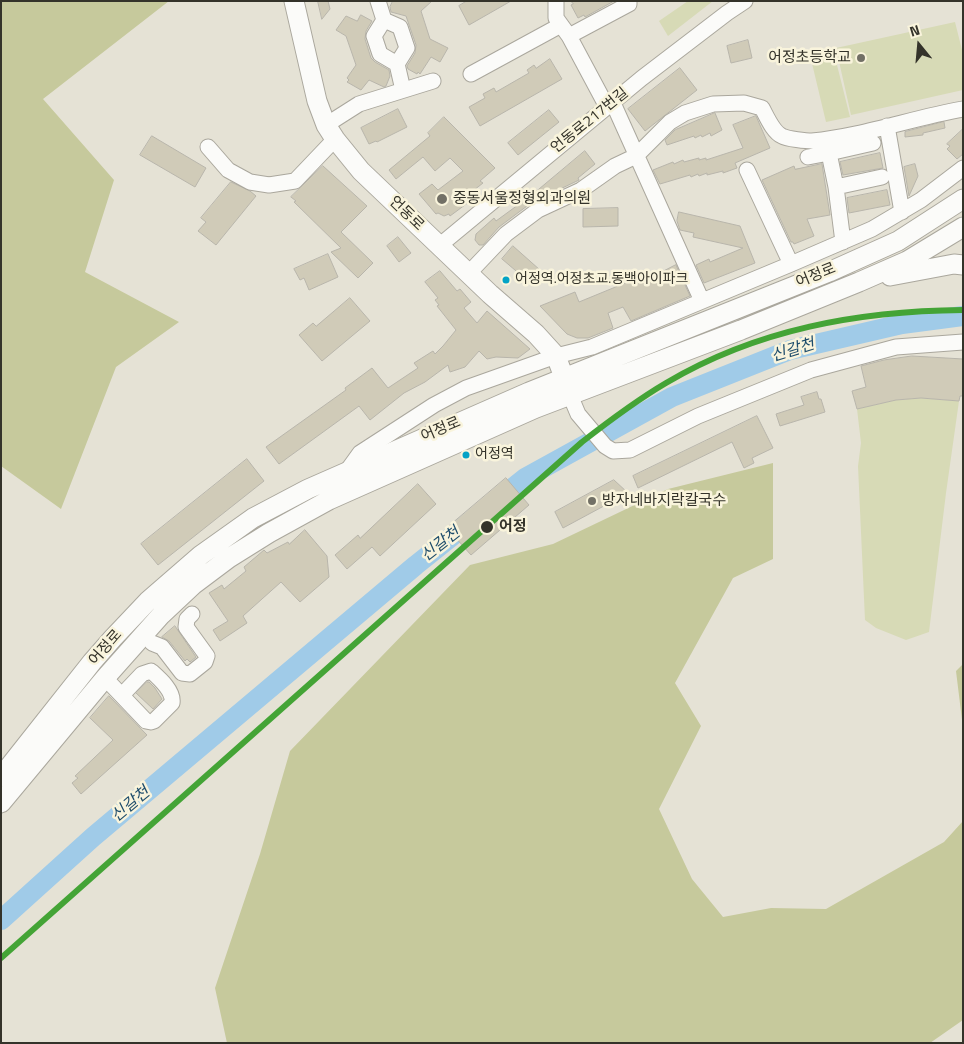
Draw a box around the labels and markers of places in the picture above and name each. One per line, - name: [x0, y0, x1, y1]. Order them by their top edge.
- place label: 어정초등학교: [768, 49, 851, 67]
- marker: 어정초등학교: [855, 52, 867, 64]
- place label: 중동서울정형외과의원: [453, 190, 591, 208]
- marker: 중동서울정형외과의원: [435, 192, 449, 206]
- place label: 어정역.어정초교.동백아이파크: [515, 272, 688, 288]
- marker: 어정역.어정초교.동백아이파크: [501, 275, 511, 285]
- place label: 어정역: [475, 447, 514, 463]
- marker: 어정역: [461, 450, 471, 460]
- place label: 방자네바지락칼국수: [602, 492, 726, 510]
- marker: 방자네바지락칼국수: [586, 495, 598, 507]
- place label: 어정: [499, 518, 527, 536]
- marker: 어정: [479, 519, 495, 535]

